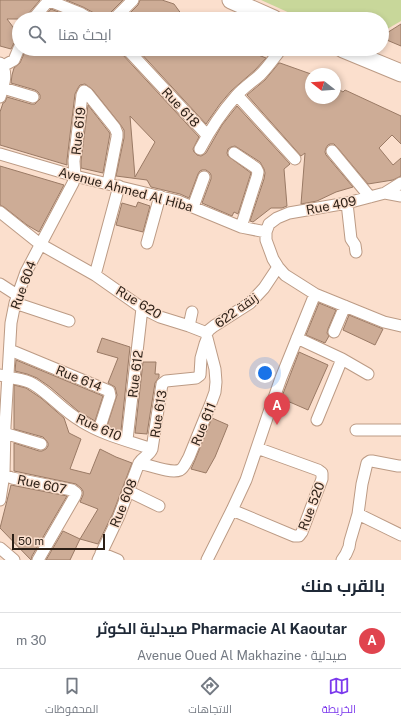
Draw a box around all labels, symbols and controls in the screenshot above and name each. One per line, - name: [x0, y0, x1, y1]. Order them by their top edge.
- search box: [12, 12, 389, 56]
- icon: search: [26, 23, 48, 45]
- text: ابحث هنا: [58, 26, 112, 43]
- north arrow: [305, 68, 341, 104]
- street label: Rue 618: [159, 84, 203, 130]
- street label: Rue 619: [69, 106, 88, 156]
- street label: Avenue Ahmed Al Hiba: [57, 164, 195, 215]
- street label: Rue 409: [305, 193, 357, 218]
- street label: Rue 604: [8, 259, 39, 312]
- street label: Rue 620: [113, 283, 164, 322]
- street label: زنقة 622: [212, 290, 261, 331]
- street label: Rue 612: [125, 349, 146, 399]
- street label: Rue 614: [54, 362, 104, 394]
- your location: [255, 363, 275, 383]
- street label: Rue 613: [147, 389, 170, 439]
- pin: A: [264, 392, 290, 425]
- street label: Rue 611: [188, 400, 219, 448]
- street label: Rue 610: [74, 411, 124, 444]
- street label: Rue 607: [16, 472, 68, 497]
- street label: Rue 608: [107, 477, 140, 530]
- street label: Rue 520: [295, 480, 328, 533]
- scale bar: [12, 532, 105, 551]
- text: 50 m: [18, 535, 44, 547]
- text: بالقرب منك: [301, 576, 385, 596]
- text: Pharmacie Al Kaoutar صيدلية الكوثر: [97, 620, 347, 637]
- text: 30 m: [16, 633, 46, 648]
- text: A: [367, 633, 377, 648]
- text: صيدلية · Avenue Oued Al Makhazine: [137, 648, 347, 663]
- tab: المحفوظات: [45, 675, 98, 719]
- tab: الاتجاهات: [188, 675, 232, 719]
- tab: الخريطة: [322, 675, 356, 719]

